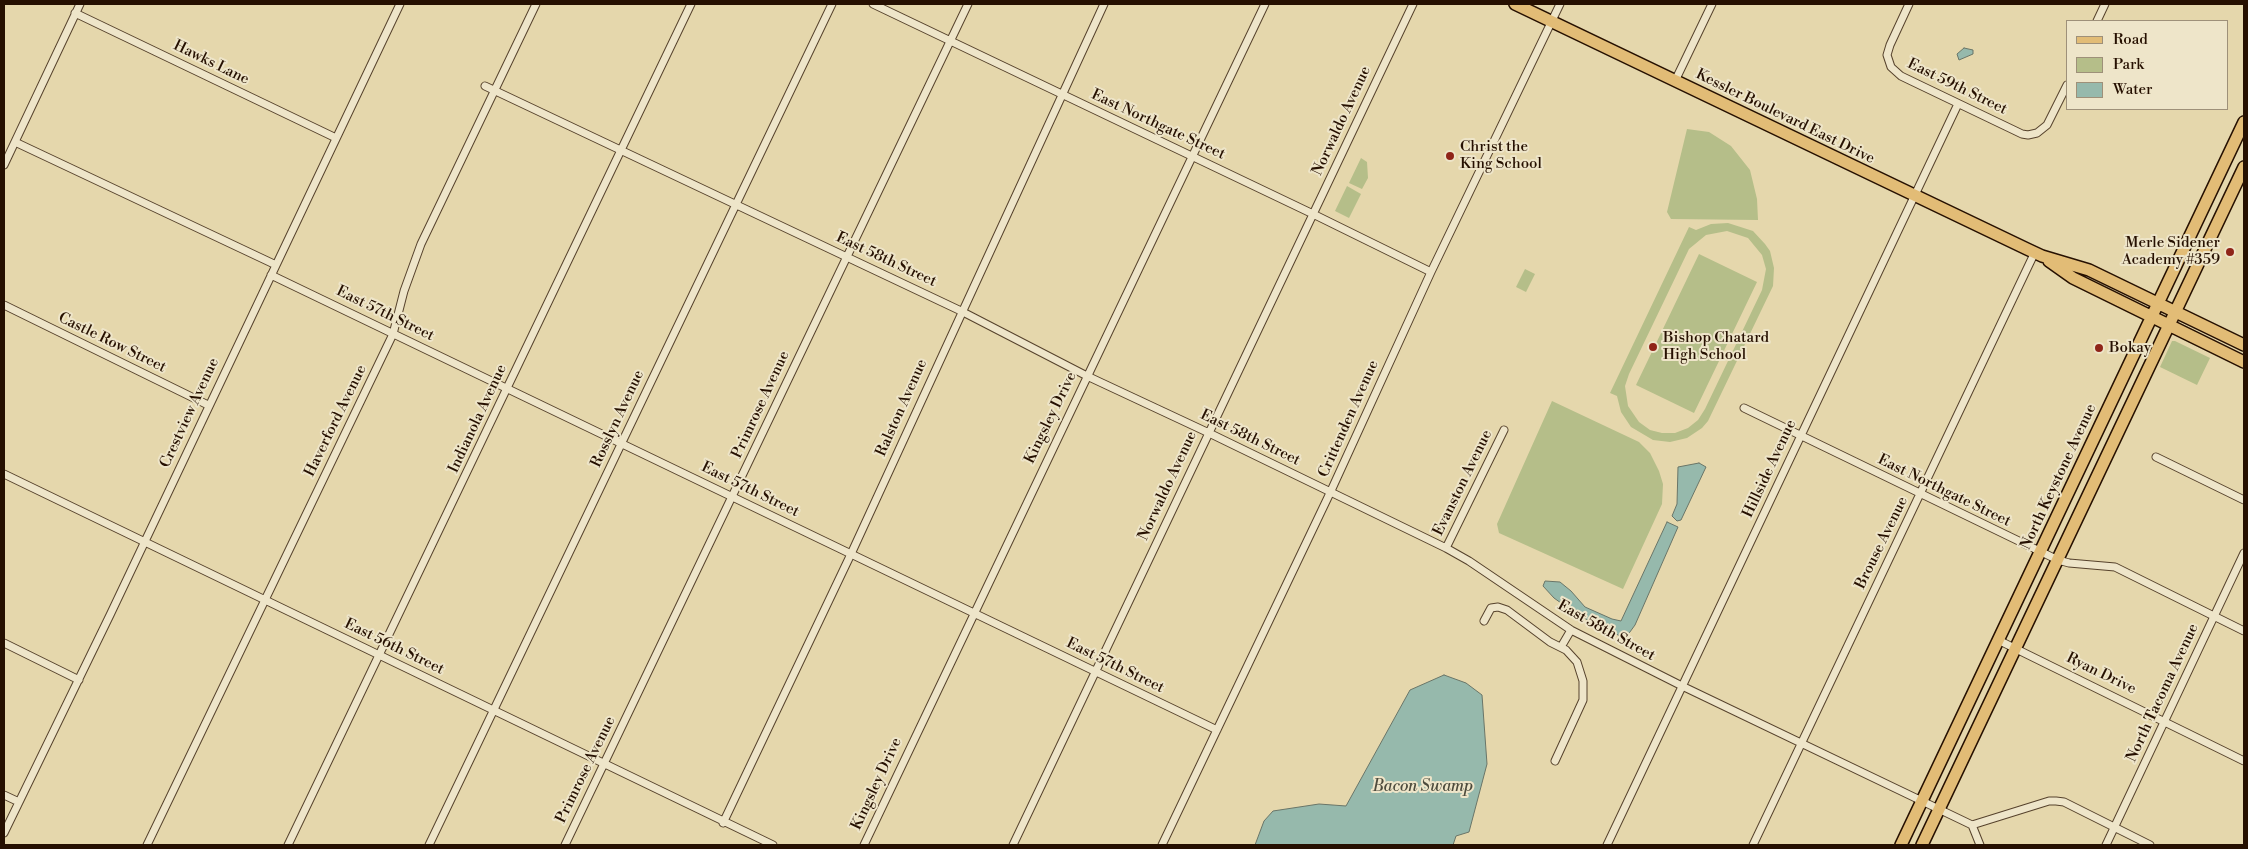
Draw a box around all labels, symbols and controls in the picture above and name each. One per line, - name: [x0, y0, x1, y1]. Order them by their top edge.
- legend: [2066, 20, 2228, 110]
- text: Road: [2113, 30, 2148, 49]
- street label: Hawks Lane: [170, 37, 252, 89]
- street label: East 59th Street: [1904, 55, 2010, 119]
- text: Park: [2113, 55, 2144, 74]
- street label: Norwaldo Avenue: [1309, 64, 1375, 178]
- street label: Kessler Boulevard East Drive: [1693, 66, 1877, 168]
- text: Water: [2113, 80, 2152, 99]
- street label: East Northgate Street: [1088, 86, 1228, 164]
- place label: Christ the King School: [1460, 138, 1542, 173]
- marker: Christ the King School: [1444, 150, 1456, 162]
- street label: East 58th Street: [833, 229, 939, 291]
- place label: Merle Sidener Academy #359: [2122, 234, 2220, 269]
- marker: Merle Sidener Academy #359: [2224, 246, 2236, 258]
- street label: East 57th Street: [333, 283, 437, 345]
- street label: Castle Row Street: [55, 309, 169, 377]
- place label: Bishop Chatard High School: [1663, 329, 1769, 364]
- place label: Bokay: [2109, 339, 2151, 357]
- marker: Bishop Chatard High School: [1647, 341, 1659, 353]
- marker: Bokay: [2093, 342, 2105, 354]
- street label: Primrose Avenue: [728, 348, 794, 462]
- street label: Crestview Avenue: [157, 355, 223, 471]
- street label: Ralston Avenue: [873, 357, 931, 459]
- street label: Crittenden Avenue: [1315, 358, 1383, 480]
- street label: Haverford Avenue: [301, 362, 371, 480]
- street label: Indianola Avenue: [445, 362, 511, 476]
- street label: Rosslyn Avenue: [588, 368, 648, 470]
- street label: Kingsley Drive: [1021, 369, 1081, 467]
- street label: North Keystone Avenue: [2017, 401, 2101, 553]
- street label: East 58th Street: [1197, 406, 1303, 470]
- street label: Hillside Avenue: [1739, 417, 1801, 521]
- street label: Evanston Avenue: [1430, 427, 1496, 539]
- street label: Norwaldo Avenue: [1135, 429, 1201, 543]
- street label: East Northgate Street: [1875, 451, 2013, 531]
- street label: East 57th Street: [698, 459, 802, 521]
- street label: Brouse Avenue: [1852, 494, 1912, 592]
- street label: East 58th Street: [1554, 597, 1658, 665]
- street label: East 56th Street: [341, 615, 447, 679]
- street label: North Tacoma Avenue: [2123, 621, 2203, 765]
- street label: East 57th Street: [1063, 635, 1167, 697]
- street label: Ryan Drive: [2063, 649, 2139, 699]
- street label: Primrose Avenue: [552, 714, 620, 826]
- street label: Kingsley Drive: [848, 735, 906, 833]
- water label: Bacon Swamp: [1373, 777, 1473, 797]

